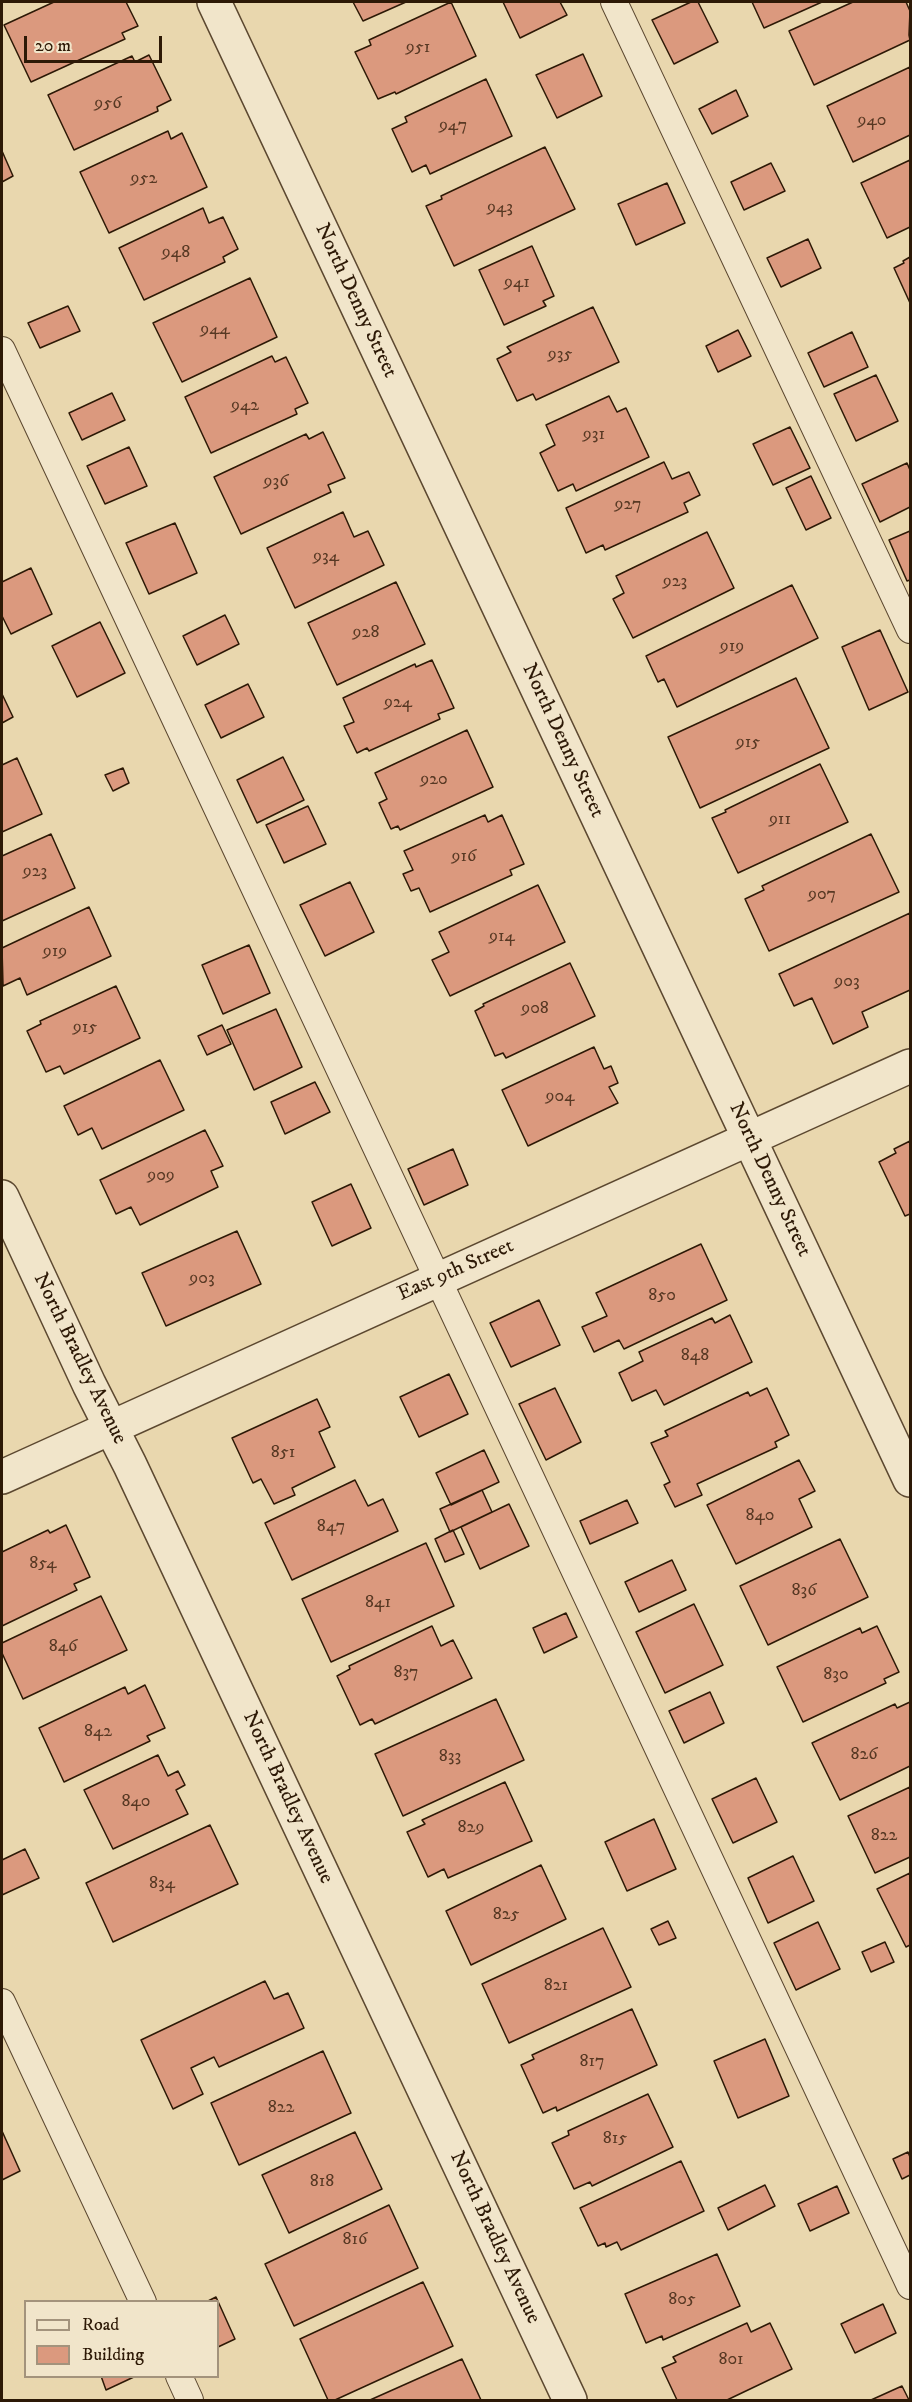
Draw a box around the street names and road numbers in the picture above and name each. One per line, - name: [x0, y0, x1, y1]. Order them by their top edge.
- street label: North Denny Street: [308, 220, 402, 382]
- street label: North Denny Street: [515, 660, 609, 822]
- street label: North Denny Street: [722, 1099, 816, 1261]
- street label: East 9th Street: [394, 1234, 518, 1308]
- street label: North Bradley Avenue: [27, 1269, 131, 1449]
- street label: North Bradley Avenue: [236, 1708, 338, 1888]
- street label: North Bradley Avenue: [443, 2148, 545, 2328]

